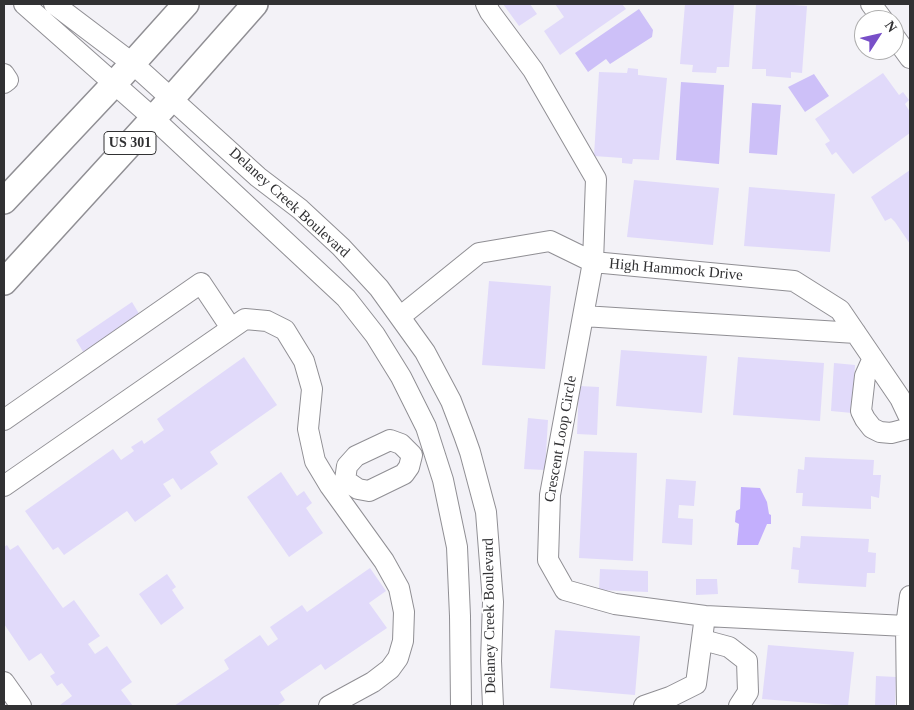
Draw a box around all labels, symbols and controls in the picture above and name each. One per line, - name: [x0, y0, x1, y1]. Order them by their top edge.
- north arrow: [854, 10, 904, 60]
- text: N: [882, 18, 900, 35]
- road number: US 301: [104, 132, 156, 154]
- street label: Delaney Creek Boulevard: [225, 144, 353, 262]
- street label: High Hammock Drive: [608, 255, 744, 285]
- street label: Crescent Loop Circle: [541, 374, 581, 504]
- street label: Delaney Creek Boulevard: [480, 538, 500, 694]

